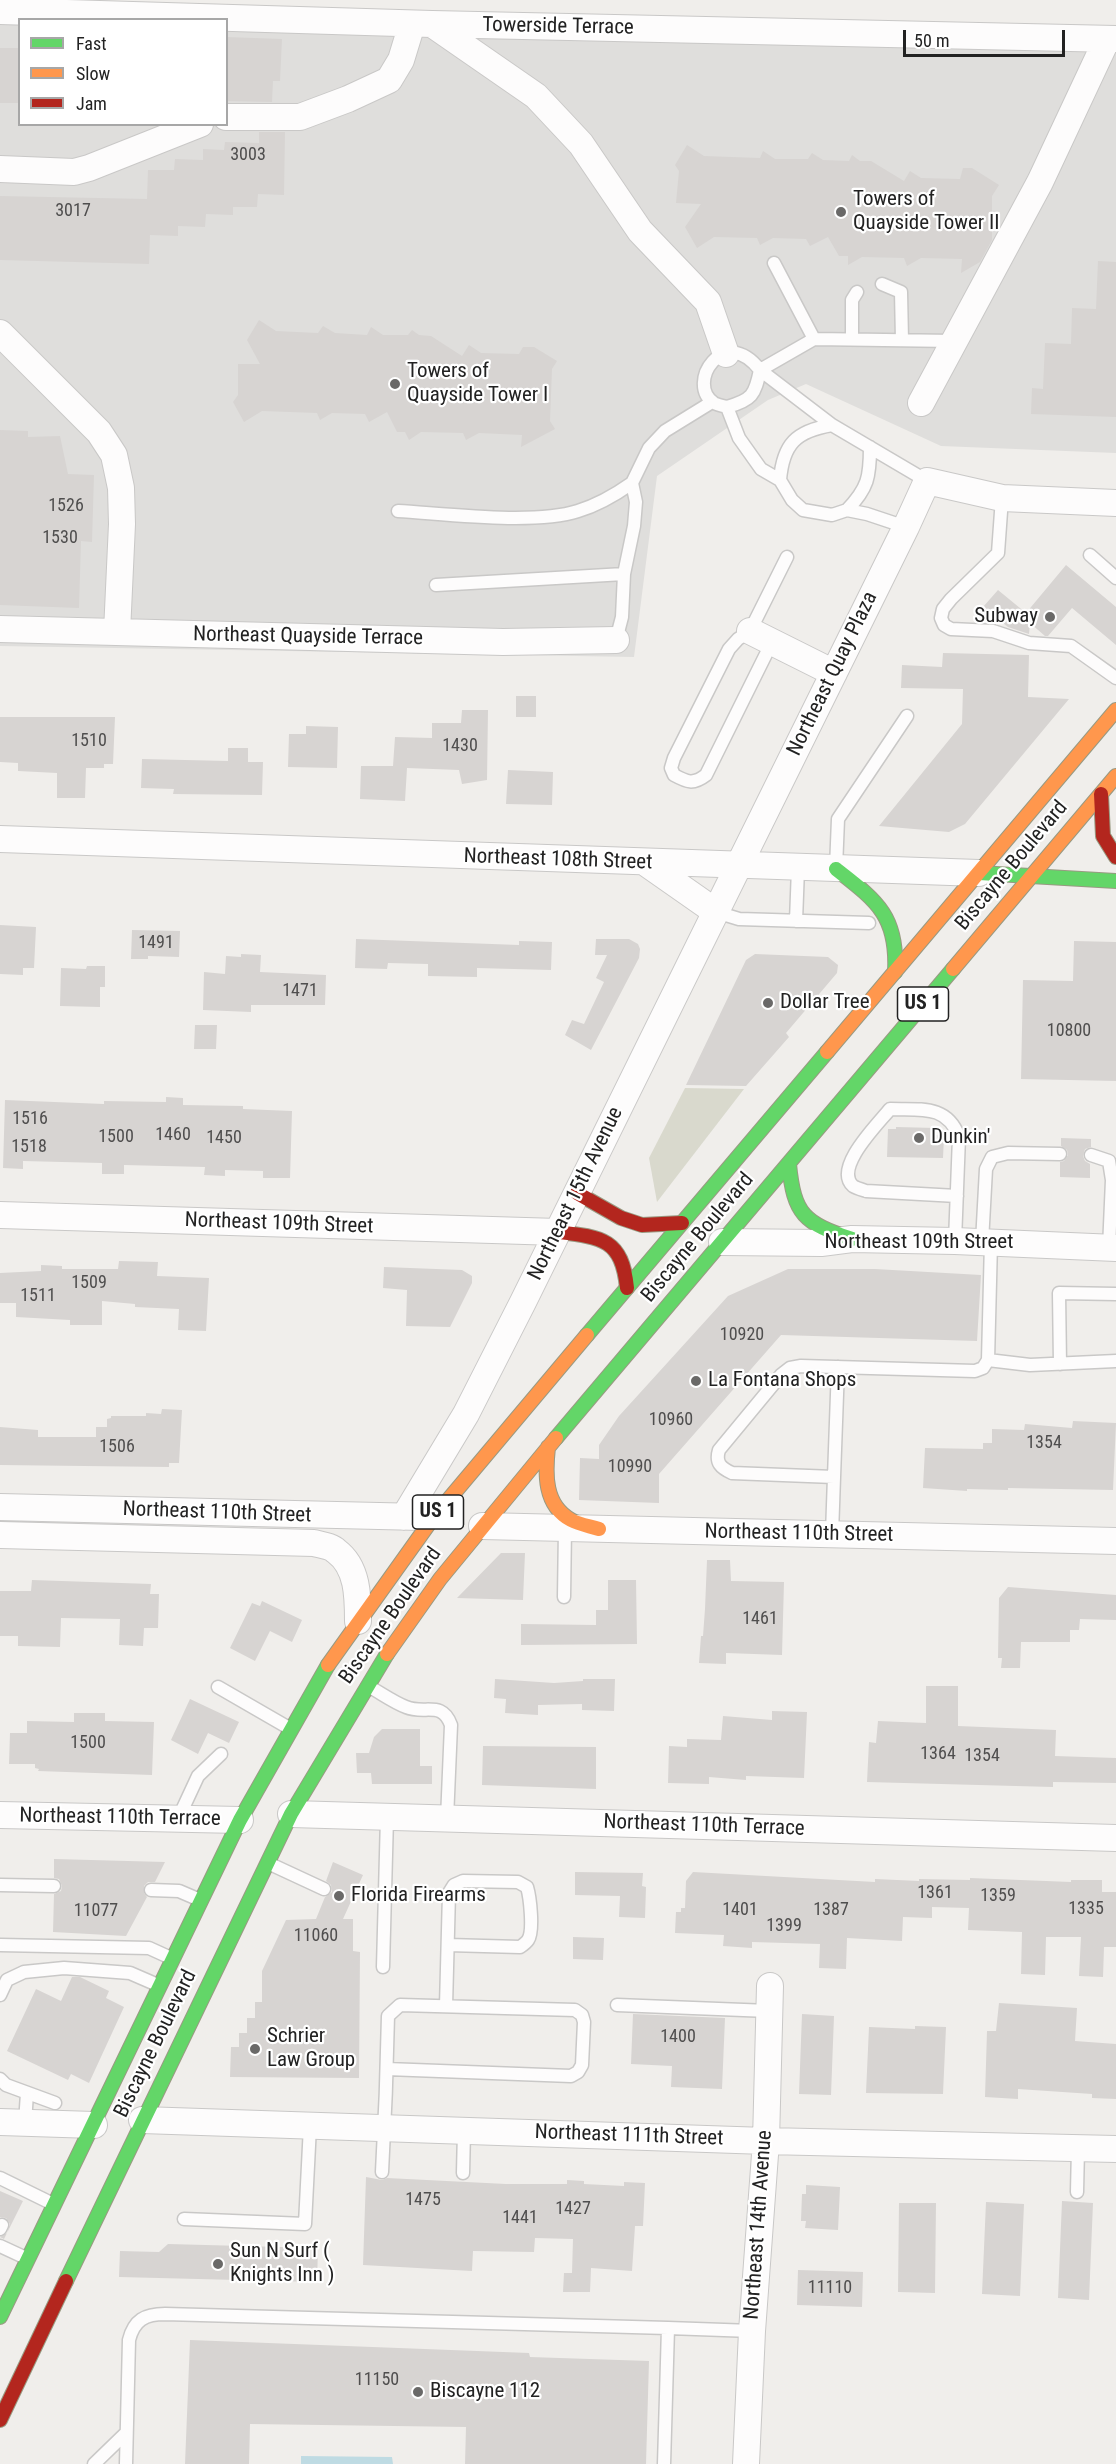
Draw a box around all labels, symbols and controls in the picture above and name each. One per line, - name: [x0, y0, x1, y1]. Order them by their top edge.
- street label: Towerside Terrace: [482, 13, 634, 41]
- legend: [18, 18, 228, 126]
- scale bar: [906, 18, 1068, 56]
- text: 50 m: [914, 30, 949, 51]
- text: Fast: [76, 33, 107, 54]
- text: Slow: [76, 63, 110, 84]
- text: Jam: [76, 93, 107, 114]
- house number: 3003: [230, 144, 266, 166]
- place label: Towers of Quayside Tower II: [853, 187, 1000, 237]
- house number: 3017: [55, 200, 91, 222]
- marker: Towers of Quayside Tower II: [834, 205, 848, 219]
- place label: Towers of Quayside Tower I: [407, 359, 548, 409]
- marker: Towers of Quayside Tower I: [388, 377, 402, 391]
- house number: 1526: [48, 495, 84, 517]
- house number: 1530: [42, 527, 78, 549]
- street label: Northeast Quay Plaza: [782, 588, 884, 760]
- place label: Subway: [974, 604, 1038, 630]
- marker: Subway: [1043, 610, 1057, 624]
- street label: Northeast Quayside Terrace: [193, 622, 423, 652]
- house number: 1510: [71, 730, 107, 752]
- house number: 1430: [442, 735, 478, 757]
- street label: Biscayne Boulevard: [951, 796, 1073, 936]
- street label: Northeast 108th Street: [463, 844, 653, 876]
- house number: 1491: [138, 932, 174, 954]
- house number: 1471: [282, 980, 318, 1002]
- road number: US 1: [898, 987, 948, 1021]
- place label: Dollar Tree: [780, 990, 869, 1016]
- marker: Dollar Tree: [761, 996, 775, 1010]
- house number: 10800: [1047, 1020, 1091, 1042]
- street label: Northeast 15th Avenue: [523, 1103, 629, 1285]
- house number: 1516: [12, 1108, 48, 1130]
- house number: 1460: [155, 1124, 191, 1146]
- place label: Dunkin': [931, 1125, 990, 1151]
- house number: 1500: [98, 1126, 134, 1148]
- house number: 1450: [206, 1127, 242, 1149]
- marker: Dunkin': [912, 1131, 926, 1145]
- house number: 1518: [11, 1136, 47, 1158]
- street label: Biscayne Boulevard: [637, 1168, 759, 1308]
- street label: Northeast 109th Street: [184, 1208, 374, 1240]
- street label: Northeast 109th Street: [825, 1230, 1013, 1256]
- house number: 1509: [71, 1272, 107, 1294]
- house number: 1511: [20, 1285, 56, 1307]
- house number: 10920: [720, 1324, 764, 1346]
- place label: La Fontana Shops: [708, 1368, 856, 1394]
- marker: La Fontana Shops: [689, 1374, 703, 1388]
- house number: 10960: [649, 1409, 693, 1431]
- house number: 1354: [1026, 1432, 1062, 1454]
- house number: 1506: [99, 1436, 135, 1458]
- house number: 10990: [608, 1456, 652, 1478]
- road number: US 1: [412, 1495, 464, 1529]
- street label: Northeast 110th Street: [122, 1497, 312, 1529]
- street label: Northeast 110th Street: [704, 1520, 894, 1548]
- street label: Biscayne Boulevard: [334, 1543, 448, 1689]
- house number: 1461: [742, 1608, 778, 1630]
- house number: 1500: [70, 1732, 106, 1754]
- house number: 1364: [920, 1743, 956, 1765]
- house number: 1354: [964, 1745, 1000, 1767]
- street label: Northeast 110th Terrace: [19, 1804, 221, 1832]
- street label: Northeast 110th Terrace: [603, 1810, 805, 1842]
- house number: 1361: [917, 1882, 953, 1904]
- place label: Florida Firearms: [351, 1883, 486, 1909]
- house number: 1359: [980, 1885, 1016, 1907]
- marker: Florida Firearms: [332, 1889, 346, 1903]
- house number: 1335: [1068, 1898, 1104, 1920]
- house number: 1401: [722, 1899, 758, 1921]
- house number: 1387: [813, 1899, 849, 1921]
- house number: 11077: [74, 1900, 118, 1922]
- house number: 1399: [766, 1915, 802, 1937]
- house number: 11060: [294, 1925, 338, 1947]
- street label: Biscayne Boulevard: [109, 1966, 203, 2122]
- place label: Schrier Law Group: [267, 2024, 355, 2074]
- house number: 1400: [660, 2026, 696, 2048]
- marker: Schrier Law Group: [248, 2042, 262, 2056]
- street label: Northeast 111th Street: [534, 2120, 724, 2152]
- street label: Northeast 14th Avenue: [740, 2130, 778, 2320]
- house number: 1475: [405, 2189, 441, 2211]
- house number: 1427: [555, 2198, 591, 2220]
- house number: 1441: [502, 2207, 538, 2229]
- place label: Sun N Surf ( Knights Inn ): [230, 2239, 334, 2289]
- marker: Sun N Surf ( Knights Inn ): [211, 2257, 225, 2271]
- house number: 11110: [808, 2277, 852, 2299]
- house number: 11150: [355, 2369, 399, 2391]
- place label: Biscayne 112: [430, 2379, 540, 2405]
- marker: Biscayne 112: [411, 2385, 425, 2399]

